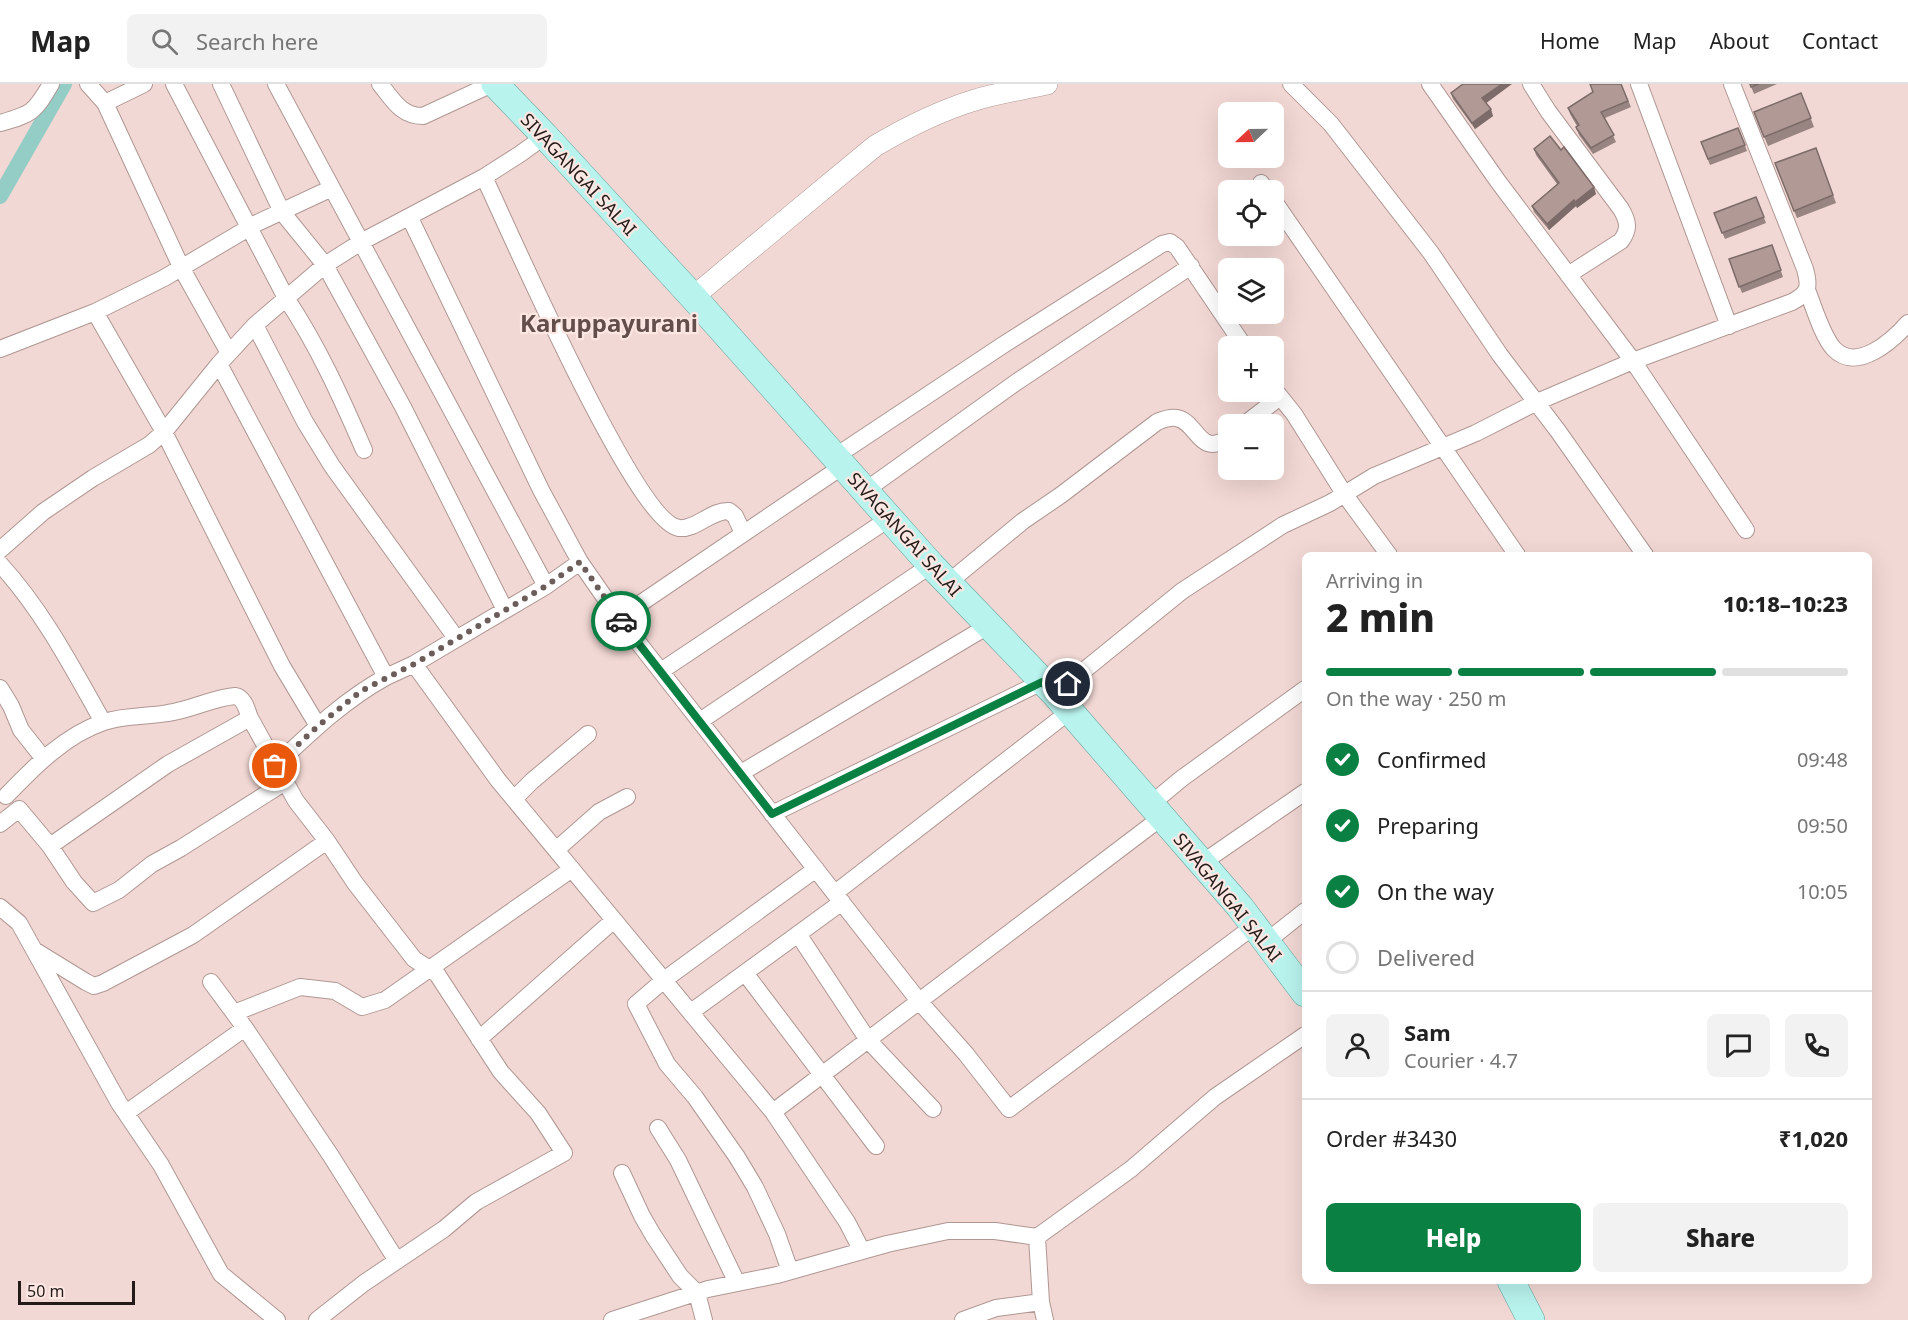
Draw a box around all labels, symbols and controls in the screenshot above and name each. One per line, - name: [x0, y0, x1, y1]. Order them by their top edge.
- search box: [127, 14, 547, 68]
- text: Map: [30, 22, 91, 60]
- icon: search: [148, 25, 181, 58]
- text: Search here: [196, 26, 318, 56]
- text: Home: [1540, 27, 1600, 55]
- text: Map: [1633, 27, 1676, 55]
- text: About: [1709, 27, 1769, 55]
- text: Contact: [1802, 27, 1878, 55]
- north arrow: [1218, 102, 1284, 168]
- map controls: [1218, 102, 1284, 480]
- street label: SIVAGANGAI SALAI: [516, 108, 642, 240]
- button: locate: [1218, 180, 1284, 246]
- button: layers: [1218, 258, 1284, 324]
- district label: Karuppayurani: [520, 306, 698, 339]
- button: +: [1218, 336, 1284, 402]
- button: −: [1218, 414, 1284, 480]
- street label: SIVAGANGAI SALAI: [843, 467, 967, 601]
- text: Arriving in: [1326, 567, 1423, 594]
- text: 10:18–10:23: [1723, 588, 1848, 618]
- text: 2 min: [1326, 590, 1435, 643]
- courier: [591, 591, 651, 651]
- icon: car: [605, 605, 638, 638]
- pin: [1042, 658, 1093, 709]
- icon: home: [1051, 667, 1084, 700]
- text: On the way · 250 m: [1326, 685, 1506, 712]
- pin: [249, 740, 300, 791]
- icon: check: [1326, 743, 1359, 776]
- text: Confirmed: [1377, 744, 1487, 774]
- text: 09:48: [1797, 746, 1848, 773]
- icon: bag: [258, 749, 291, 782]
- icon: check: [1326, 809, 1359, 842]
- text: Preparing: [1377, 810, 1479, 840]
- text: 09:50: [1797, 812, 1848, 839]
- street label: SIVAGANGAI SALAI: [1169, 828, 1287, 966]
- icon: check: [1326, 875, 1359, 908]
- text: On the way: [1377, 876, 1494, 906]
- text: 10:05: [1797, 878, 1848, 905]
- text: Delivered: [1377, 942, 1475, 972]
- button: person: [1326, 1014, 1389, 1077]
- button: chat: [1707, 1014, 1770, 1077]
- button: phone: [1785, 1014, 1848, 1077]
- text: Sam: [1404, 1017, 1451, 1047]
- text: Courier · 4.7: [1404, 1047, 1518, 1074]
- text: Order #3430: [1326, 1123, 1457, 1153]
- text: ₹1,020: [1779, 1123, 1848, 1153]
- button: Help: [1326, 1203, 1581, 1272]
- button: Share: [1593, 1203, 1848, 1272]
- scale bar: [18, 1278, 135, 1306]
- text: 50 m: [27, 1280, 64, 1302]

